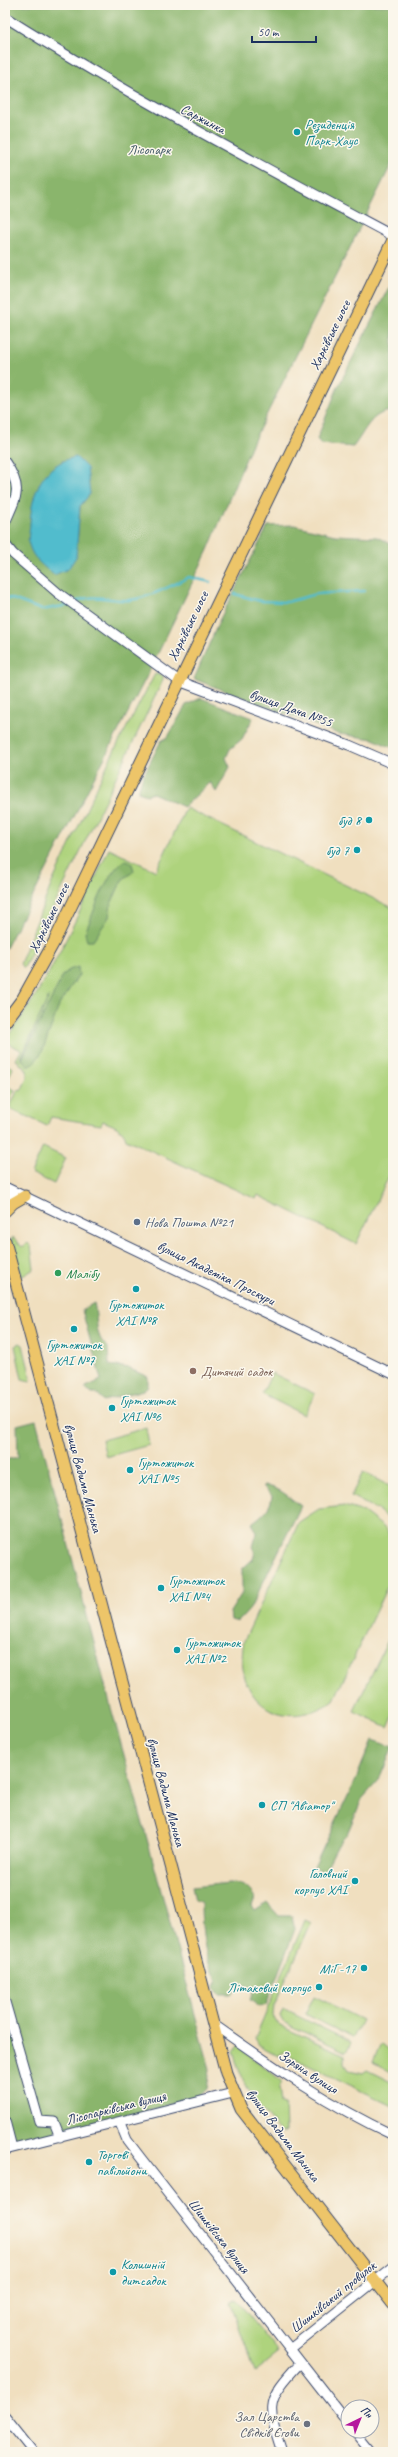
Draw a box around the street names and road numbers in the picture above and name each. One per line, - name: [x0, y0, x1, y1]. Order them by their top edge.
- street label: Саржинка: [178, 100, 229, 138]
- street label: Харківське шосе: [306, 296, 355, 373]
- street label: Харківське шосе: [164, 587, 213, 664]
- street label: вулиця Дача №55: [247, 685, 335, 731]
- street label: Харківське шосе: [25, 879, 74, 956]
- street label: вулиця Академіка Проскури: [154, 1237, 278, 1309]
- street label: вулиця Вадима Манька: [60, 1422, 106, 1536]
- street label: вулиця Вадима Манька: [143, 1736, 189, 1850]
- street label: Зоряна вулиця: [275, 2047, 342, 2098]
- street label: вулиця Вадима Манька: [242, 2085, 324, 2186]
- street label: Лісопарківська вулиця: [64, 2087, 169, 2129]
- street label: Шишківська вулиця: [185, 2195, 254, 2277]
- street label: Шишківський провулок: [287, 2256, 381, 2337]

